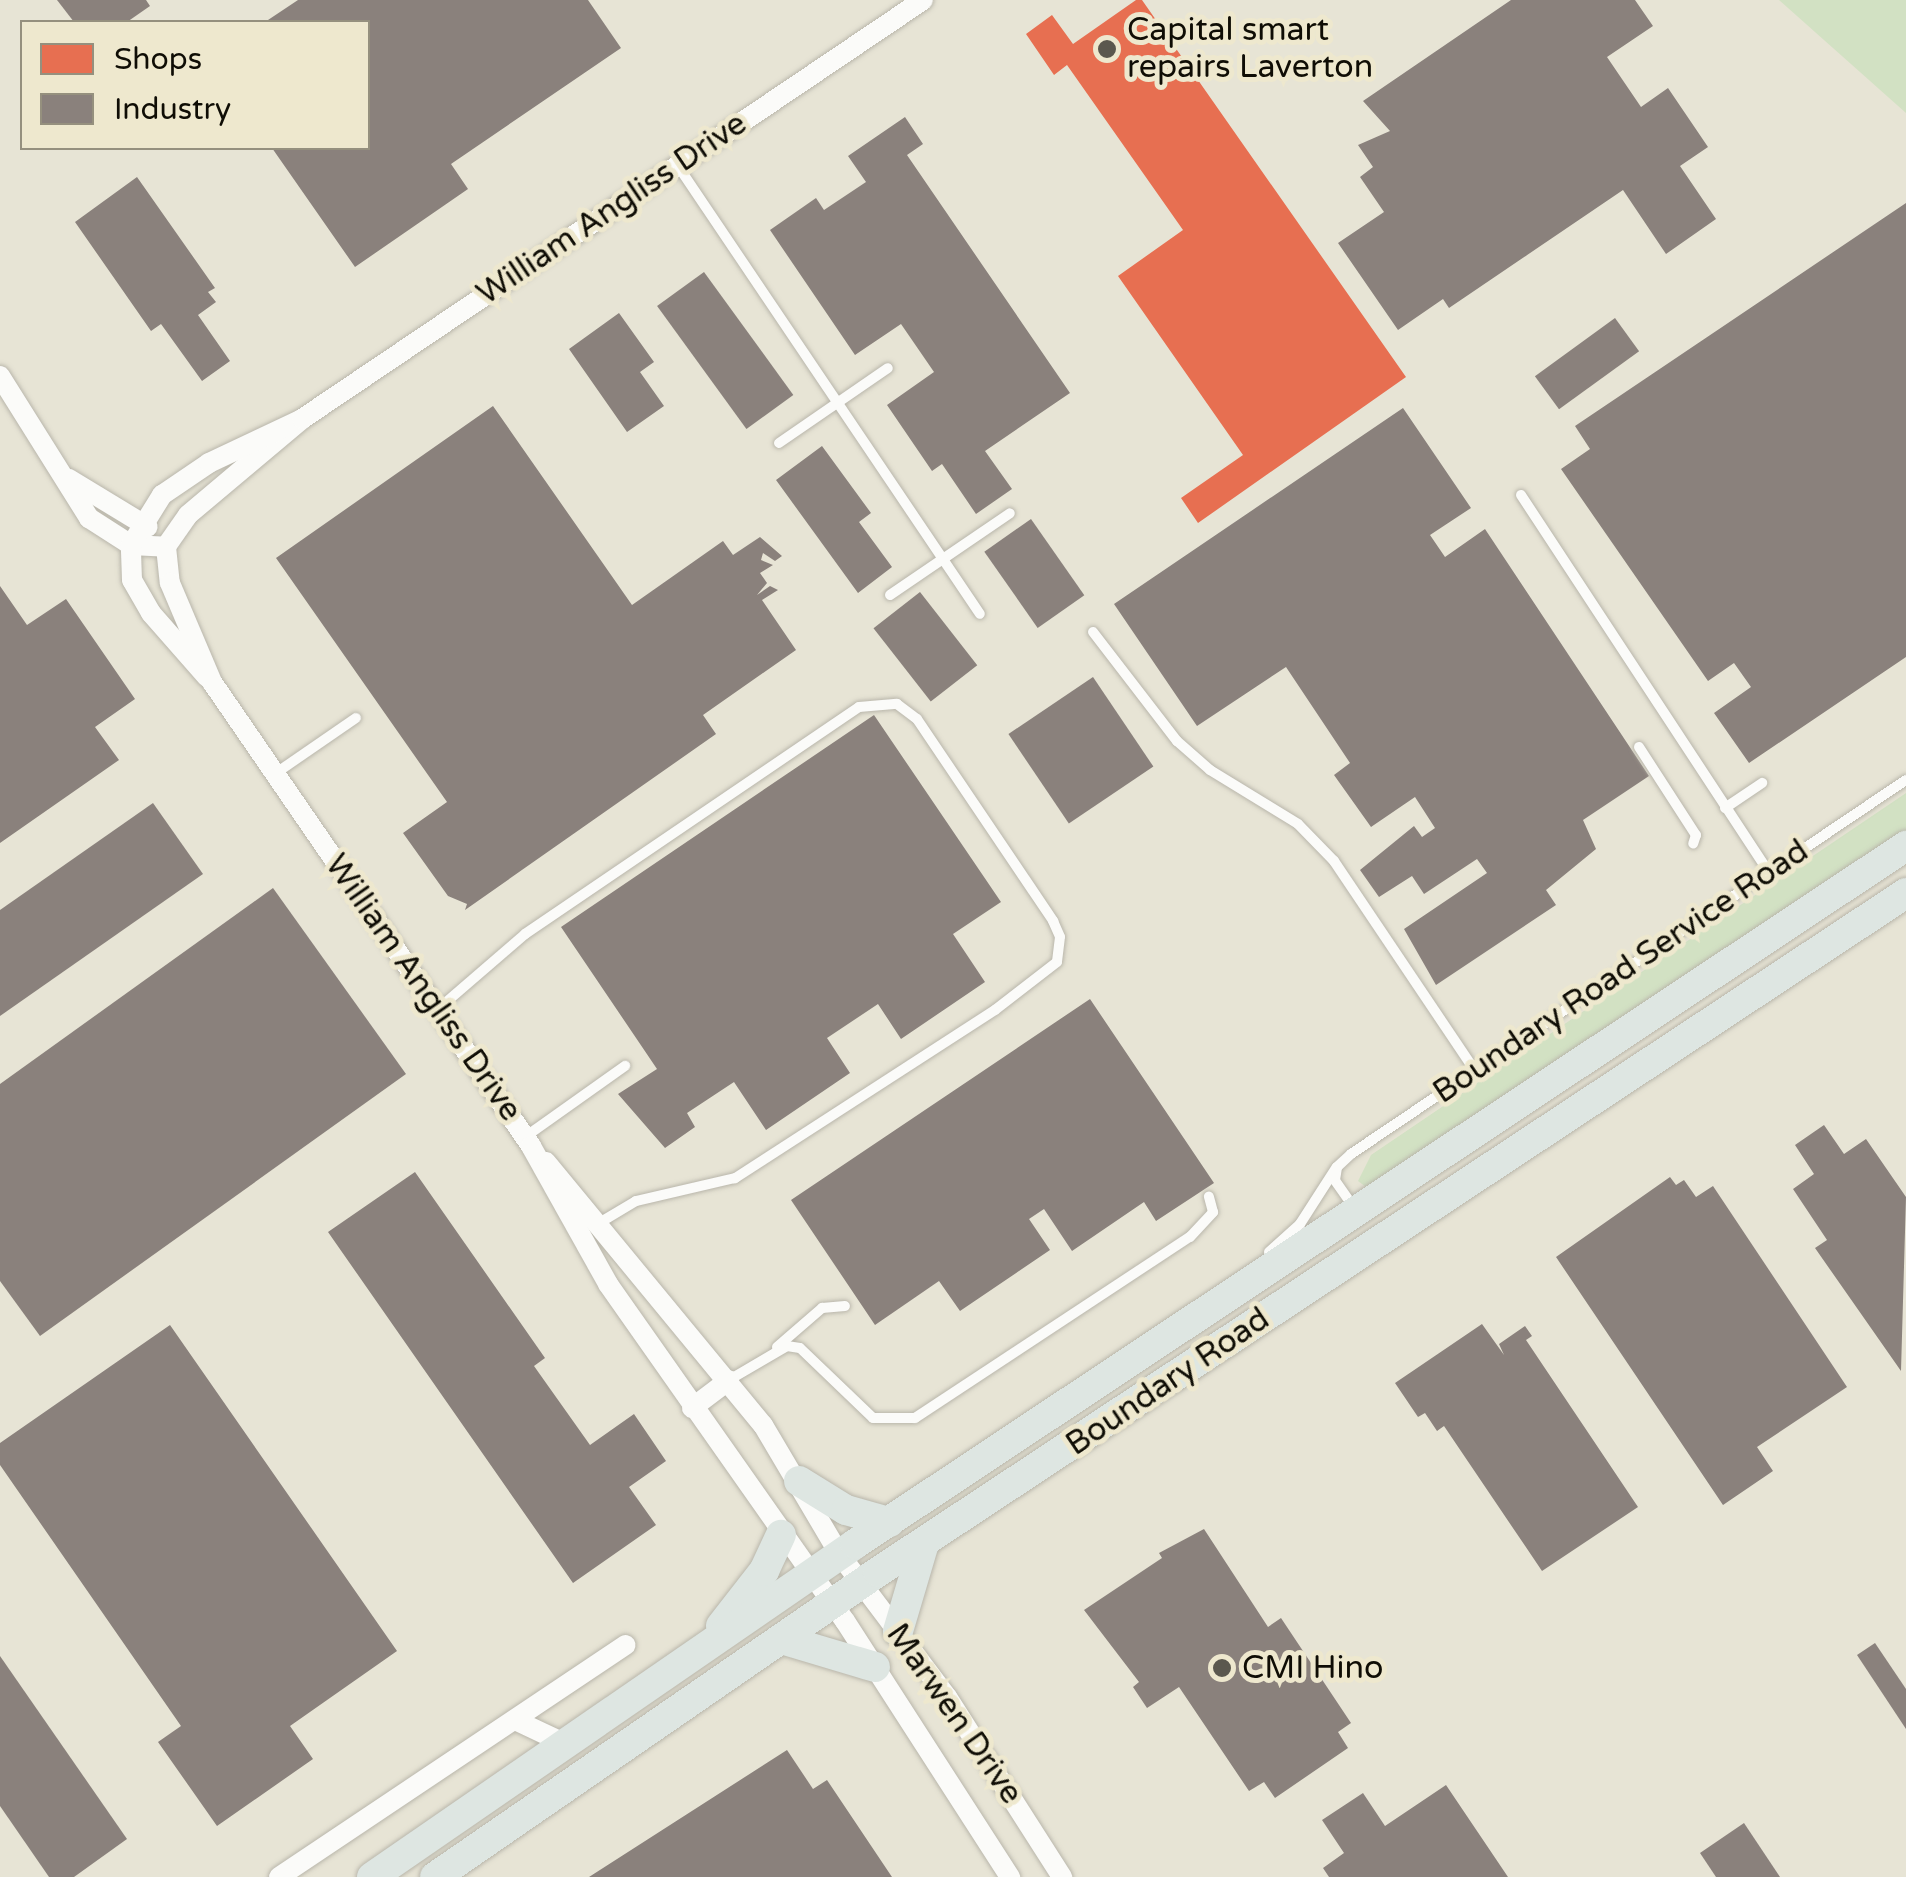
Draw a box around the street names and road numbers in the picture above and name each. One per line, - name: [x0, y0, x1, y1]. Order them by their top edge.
- street label: William Angliss Drive: [470, 105, 754, 313]
- street label: Boundary Road Service Road: [1426, 832, 1816, 1112]
- street label: William Angliss Drive: [316, 847, 530, 1129]
- street label: Boundary Road: [1059, 1300, 1277, 1464]
- street label: Marwen Drive: [878, 1617, 1030, 1811]

